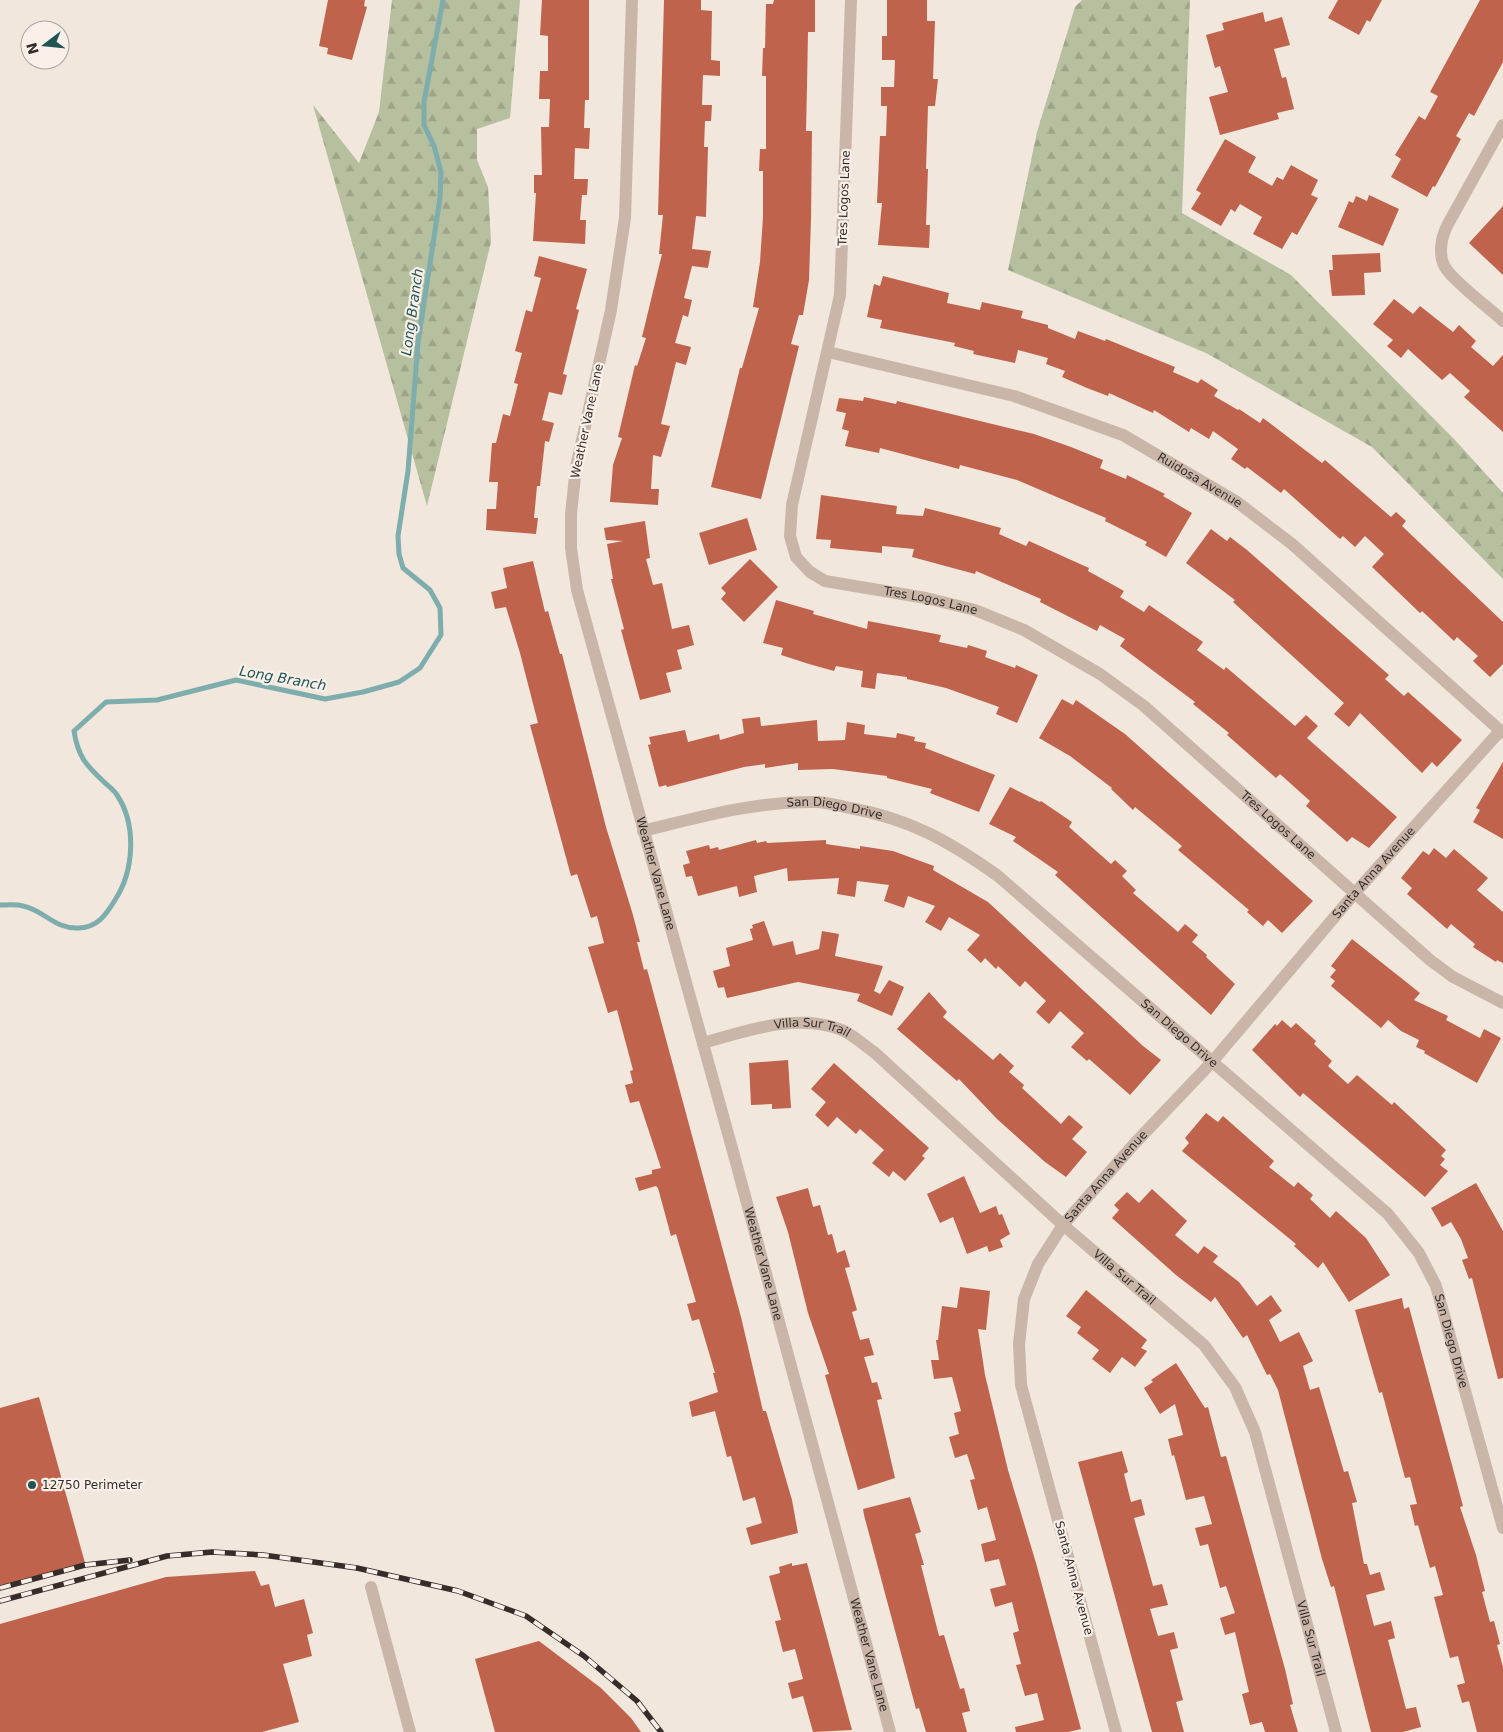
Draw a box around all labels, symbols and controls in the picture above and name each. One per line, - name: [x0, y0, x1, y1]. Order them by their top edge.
- north arrow: [20, 20, 70, 70]
- text: N: [23, 41, 42, 56]
- street label: Tres Logos Lane: [835, 150, 853, 247]
- water label: Long Branch: [398, 267, 426, 357]
- street label: Weather Vane Lane: [568, 362, 606, 480]
- street label: Ruidosa Avenue: [1155, 450, 1245, 510]
- street label: Tres Logos Lane: [882, 584, 979, 617]
- water label: Long Branch: [238, 662, 328, 694]
- street label: Tres Logos Lane: [1237, 787, 1319, 862]
- street label: San Diego Drive: [786, 795, 884, 822]
- street label: Weather Vane Lane: [633, 815, 678, 932]
- street label: Santa Anna Avenue: [1329, 824, 1418, 921]
- street label: San Diego Drive: [1138, 996, 1221, 1070]
- street label: Villa Sur Trail: [773, 1016, 853, 1040]
- street label: Santa Anna Avenue: [1062, 1128, 1150, 1225]
- street label: Weather Vane Lane: [741, 1206, 785, 1322]
- street label: Villa Sur Trail: [1090, 1247, 1158, 1308]
- street label: San Diego Drive: [1432, 1292, 1471, 1390]
- place label: 12750 Perimeter: [42, 1478, 143, 1492]
- marker: 12750 Perimeter: [26, 1479, 38, 1491]
- street label: Santa Anna Avenue: [1052, 1519, 1096, 1637]
- street label: Weather Vane Lane: [847, 1597, 891, 1713]
- street label: Villa Sur Trail: [1294, 1599, 1328, 1678]

